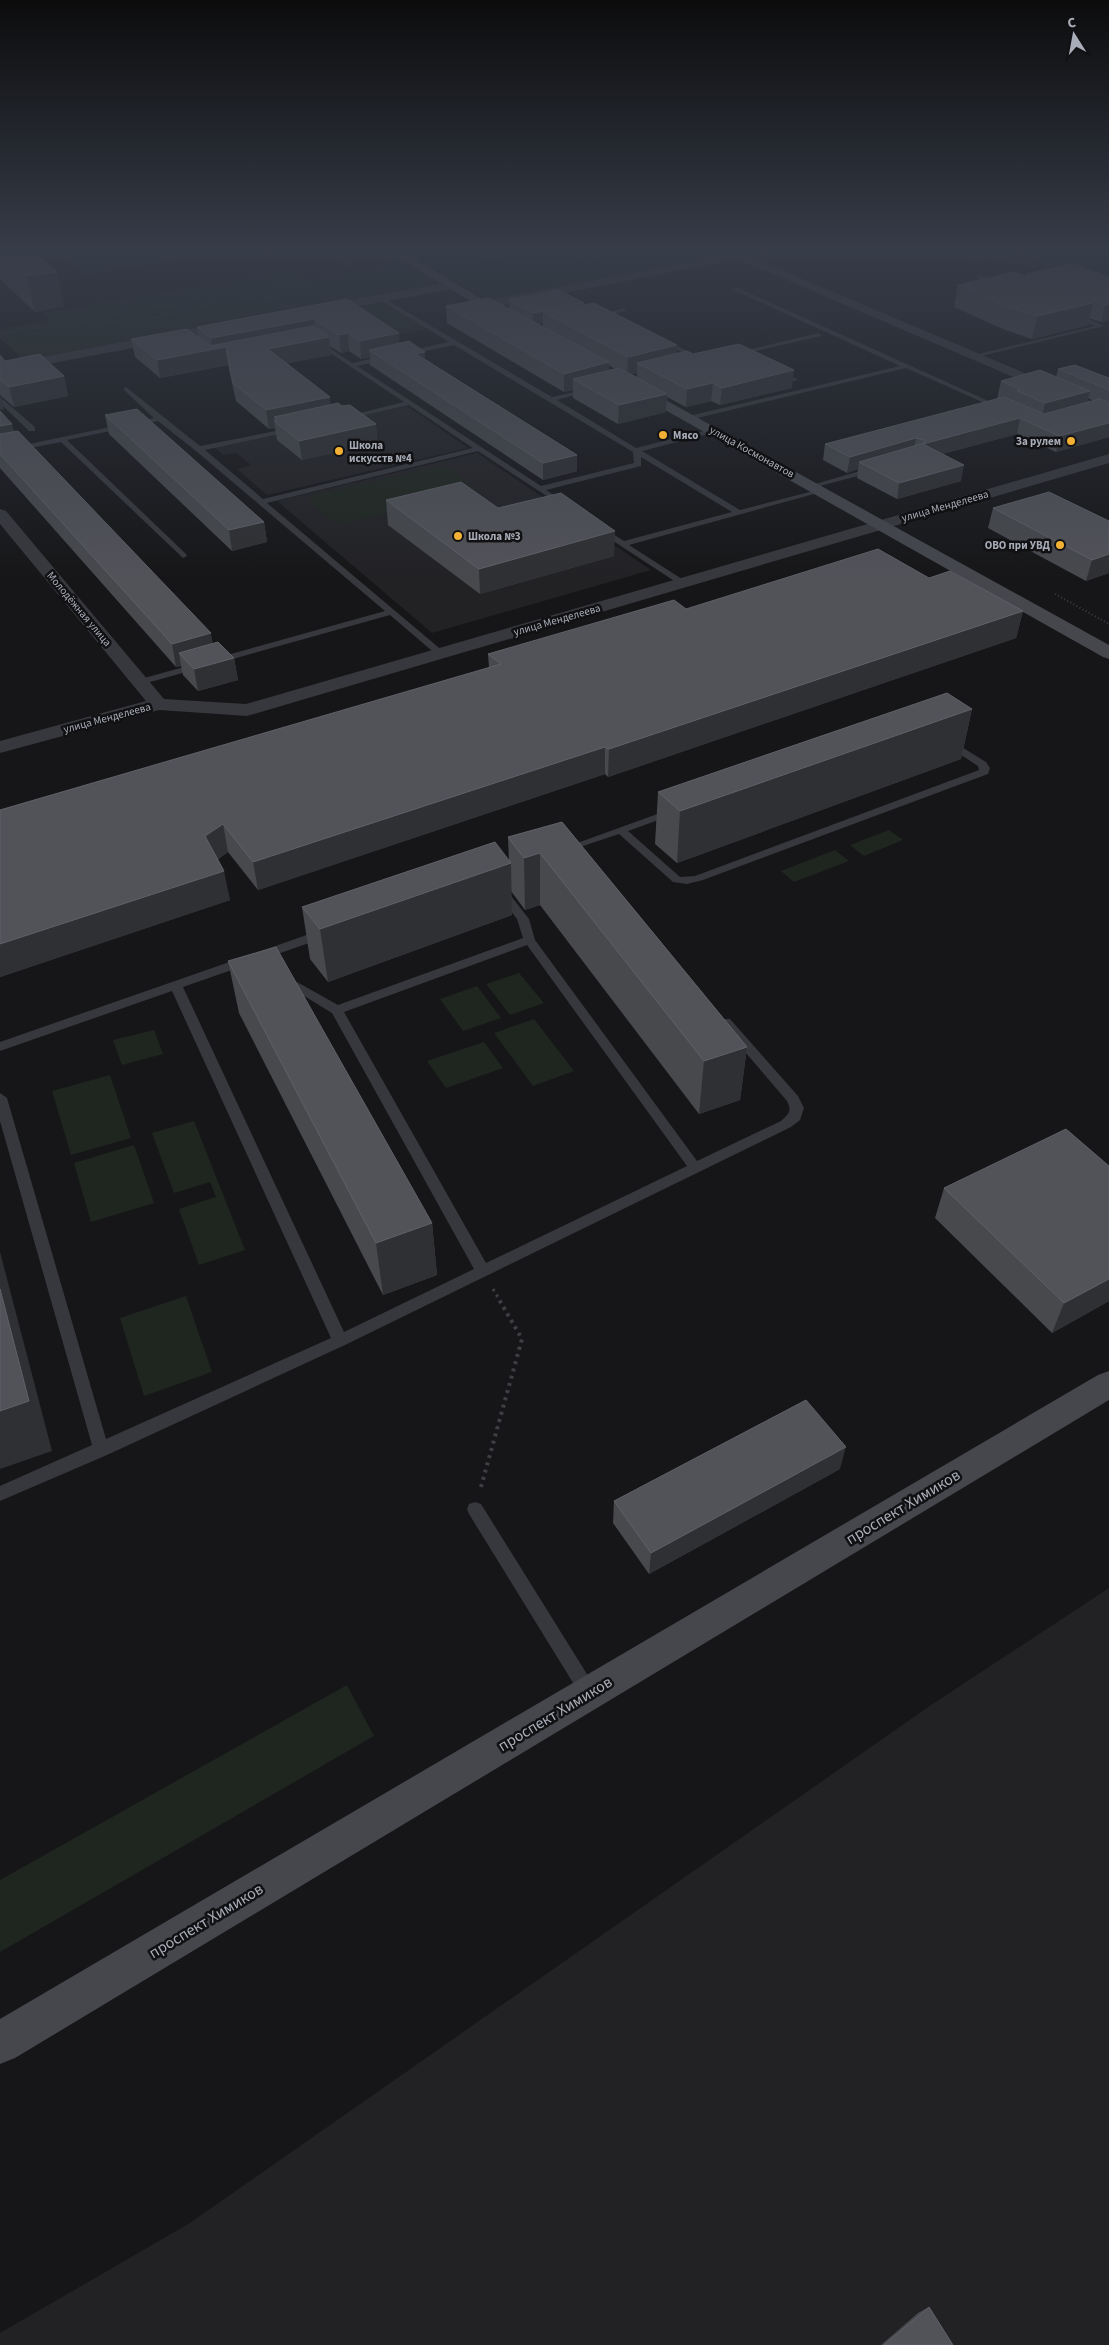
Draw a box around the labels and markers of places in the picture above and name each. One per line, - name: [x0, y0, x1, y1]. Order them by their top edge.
- place label: Мясо: [673, 428, 698, 443]
- marker: Мясо: [657, 429, 669, 441]
- place label: За рулем: [1016, 434, 1061, 449]
- marker: За рулем: [1065, 435, 1077, 447]
- place label: Школа искусств №4: [349, 438, 412, 466]
- marker: Школа искусств №4: [333, 445, 345, 457]
- place label: Школа №3: [468, 529, 521, 544]
- marker: Школа №3: [452, 530, 464, 542]
- place label: ОВО при УВД: [985, 538, 1051, 553]
- marker: ОВО при УВД: [1054, 539, 1066, 551]

